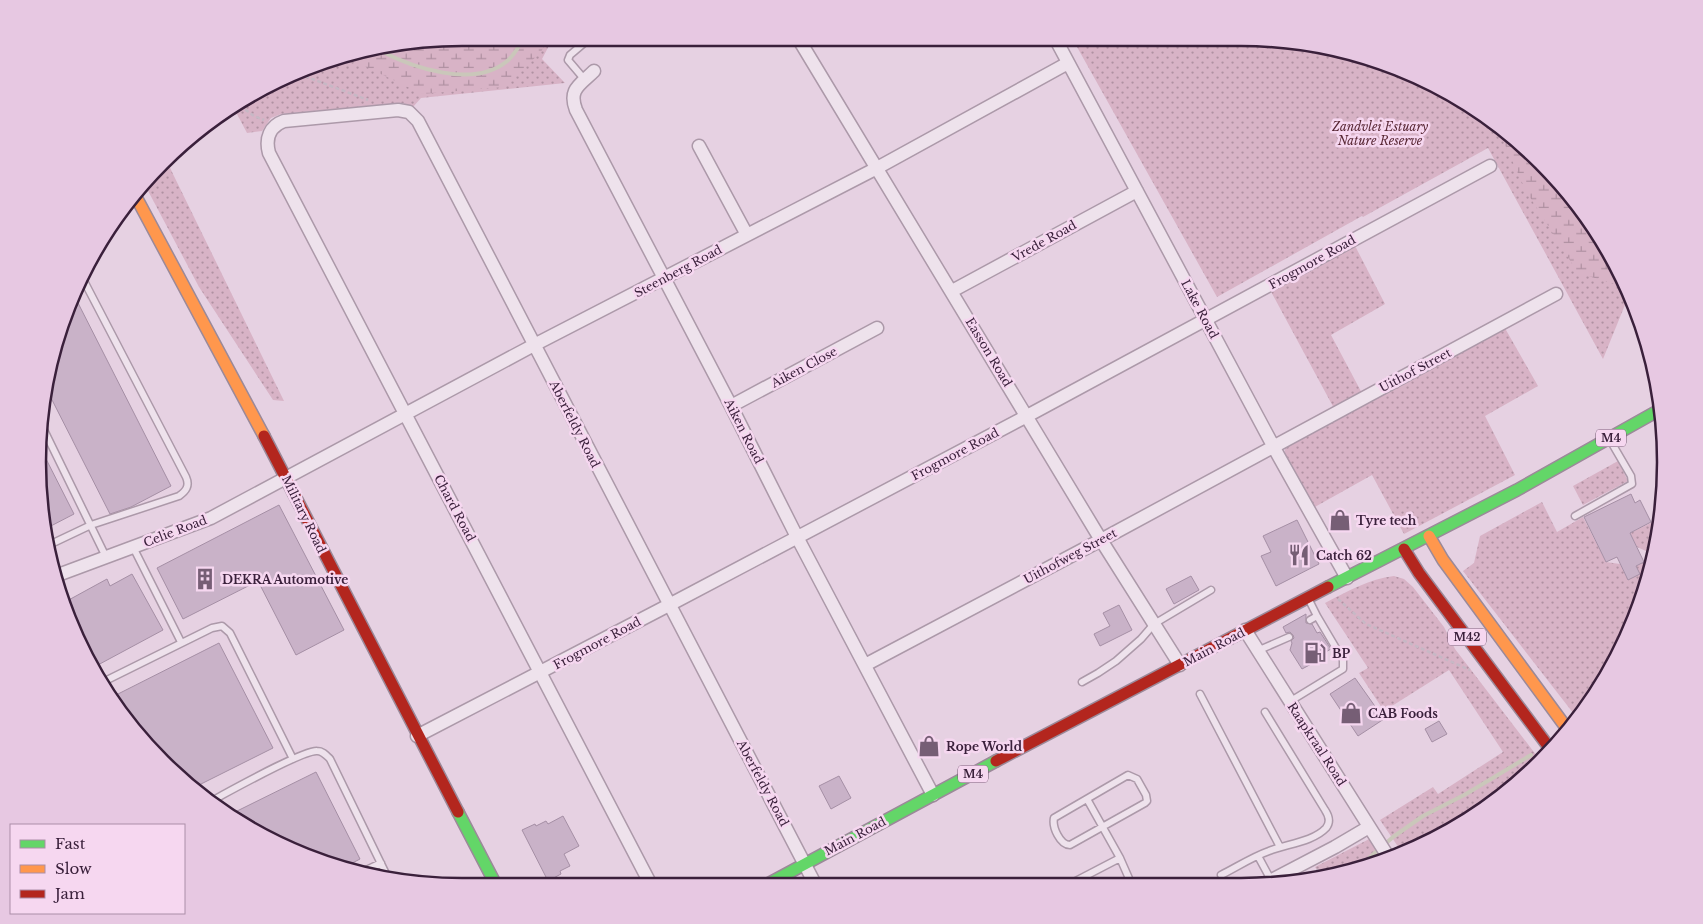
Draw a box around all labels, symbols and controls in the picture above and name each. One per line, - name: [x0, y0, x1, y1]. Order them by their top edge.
- park label: Zandvlei Estuary Nature Reserve: [1331, 119, 1429, 148]
- street label: Vrede Road: [1008, 217, 1079, 265]
- street label: Frogmore Road: [1266, 232, 1358, 292]
- street label: Steenberg Road: [632, 242, 724, 300]
- street label: Lake Road: [1178, 277, 1222, 341]
- street label: Easson Road: [963, 315, 1015, 389]
- street label: Aiken Close: [768, 343, 840, 391]
- street label: Uithof Street: [1376, 345, 1454, 395]
- street label: Aberfeldy Road: [546, 377, 603, 470]
- street label: Aiken Road: [721, 395, 767, 466]
- street label: Frogmore Road: [909, 425, 1001, 483]
- road number: M4: [1596, 429, 1626, 446]
- street label: Chard Road: [431, 472, 479, 544]
- street label: Military Road: [279, 473, 329, 555]
- shop icon: Tyre tech: [1327, 507, 1353, 533]
- street label: Celie Road: [141, 512, 209, 550]
- place label: Tyre tech: [1356, 513, 1417, 528]
- street label: Uithofweg Street: [1021, 525, 1120, 587]
- restaurant icon: Catch 62: [1286, 542, 1312, 568]
- place label: Catch 62: [1316, 548, 1372, 563]
- building icon: DEKRA Automotive: [192, 566, 218, 592]
- place label: DEKRA Automotive: [222, 572, 348, 587]
- street label: Frogmore Road: [551, 614, 643, 672]
- street label: Main Road: [1181, 625, 1247, 669]
- road number: M42: [1448, 628, 1486, 646]
- fuel station icon: BP: [1302, 640, 1328, 666]
- place label: BP: [1332, 646, 1351, 661]
- street label: Raapkraal Road: [1284, 699, 1350, 789]
- shop icon: CAB Foods: [1338, 700, 1364, 726]
- place label: CAB Foods: [1368, 706, 1438, 721]
- shop icon: Rope World: [916, 733, 942, 759]
- street label: Aberfeldy Road: [733, 736, 792, 829]
- place label: Rope World: [946, 739, 1023, 754]
- road number: M4: [958, 766, 988, 782]
- street label: Main Road: [822, 814, 888, 858]
- legend: [10, 824, 185, 914]
- text: Fast: [55, 834, 86, 853]
- text: Slow: [55, 859, 92, 878]
- text: Jam: [53, 884, 85, 903]

